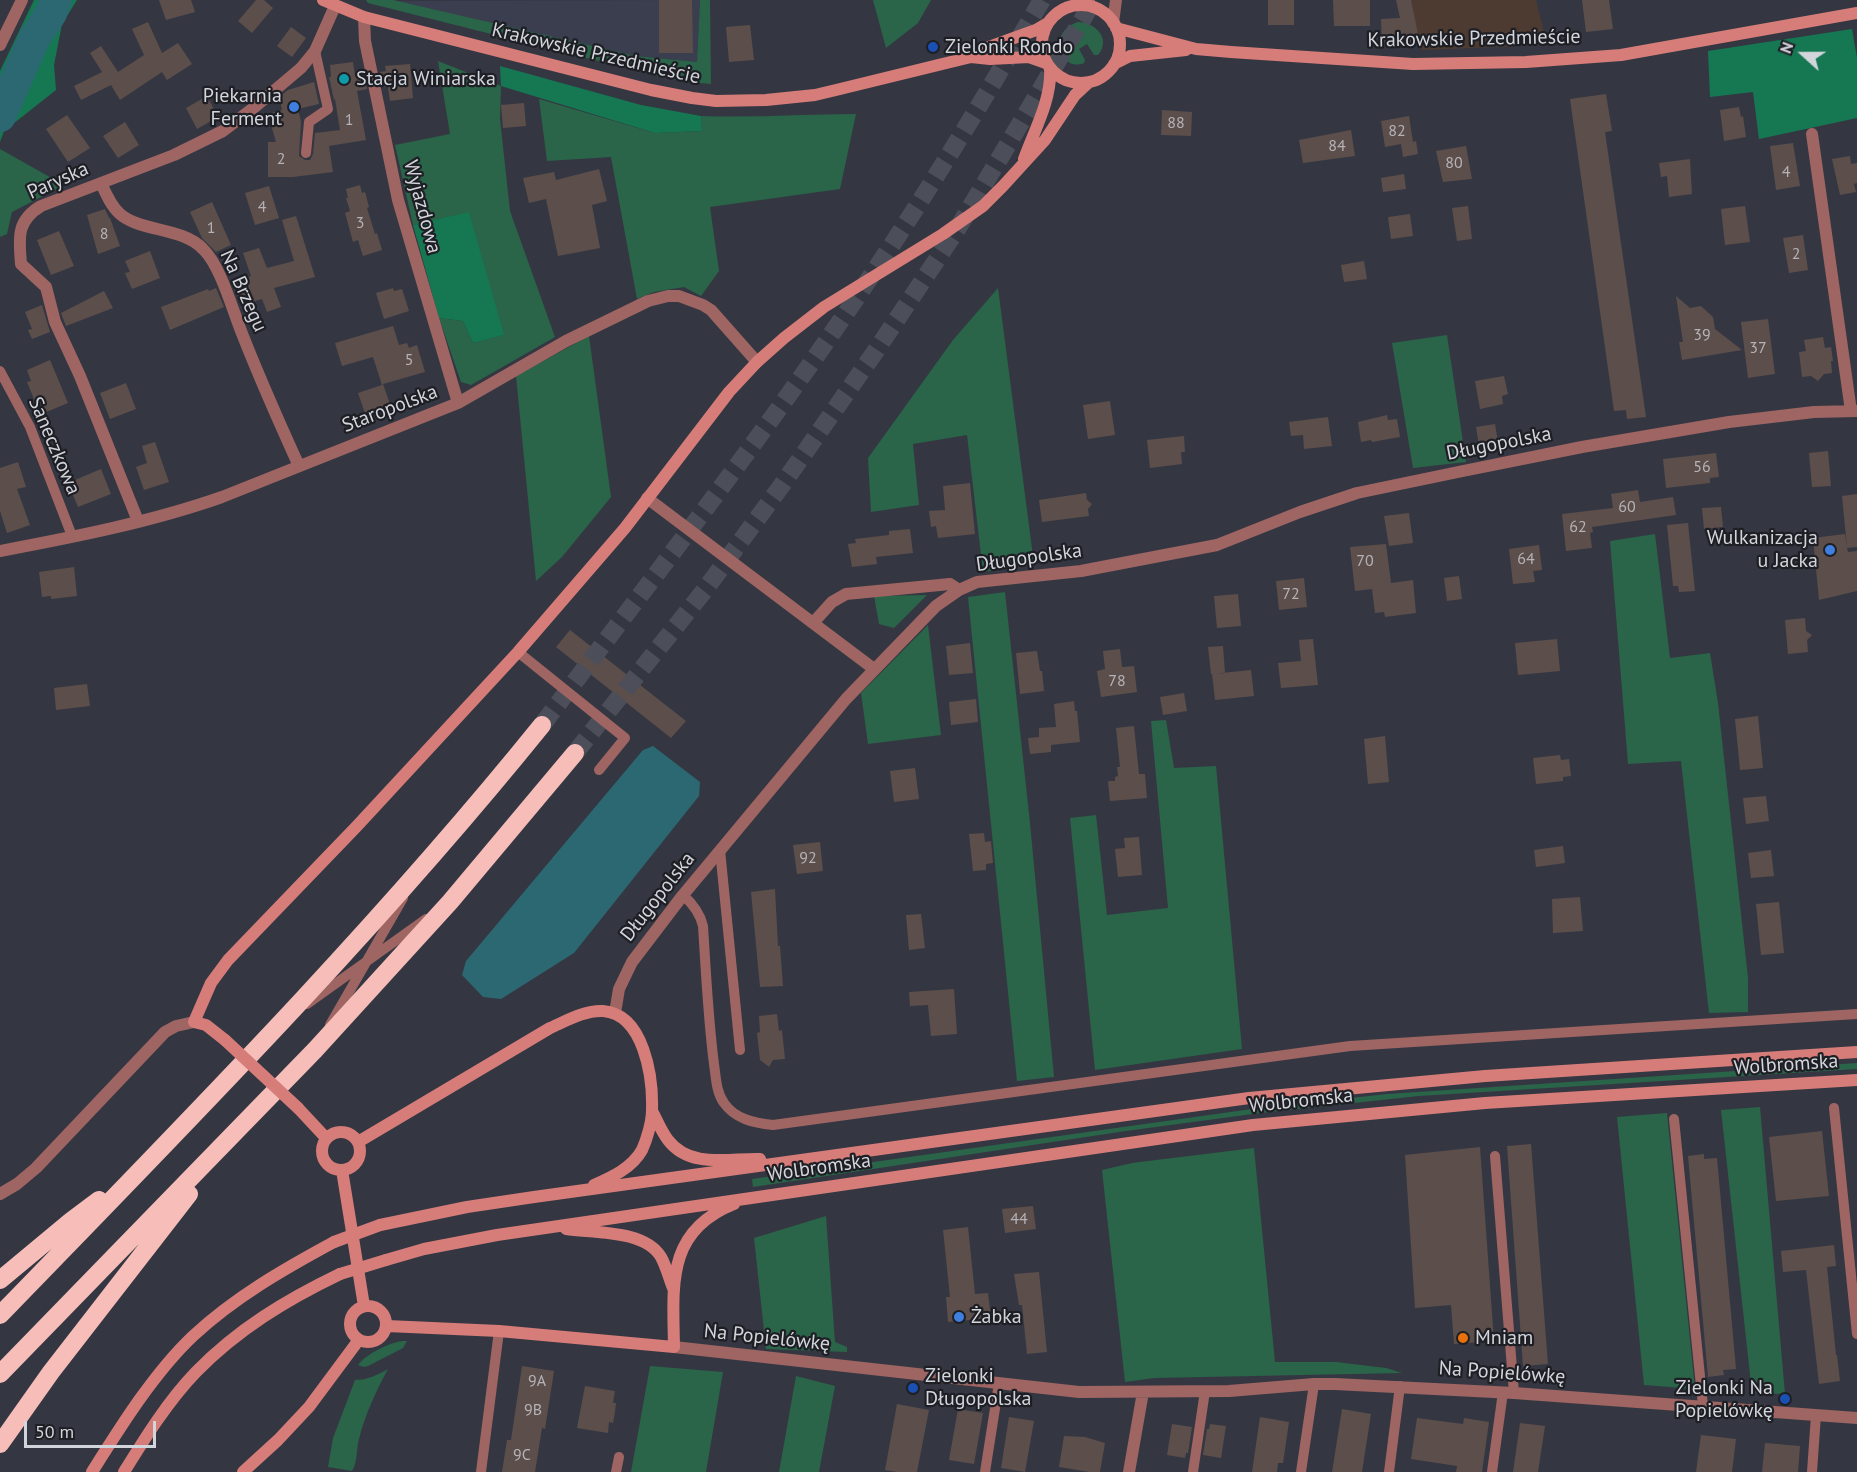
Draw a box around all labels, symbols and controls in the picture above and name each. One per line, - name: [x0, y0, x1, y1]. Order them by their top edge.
- street label: Krakowskie Przedmieście: [489, 18, 703, 90]
- north arrow: [1773, 24, 1833, 84]
- street label: Krakowskie Przedmieście: [1367, 25, 1581, 53]
- place label: Zielonki Rondo: [945, 35, 1073, 59]
- text: N: [1775, 39, 1797, 56]
- marker: Zielonki Rondo: [926, 40, 940, 54]
- place label: Stacja Winiarska: [356, 67, 496, 91]
- marker: Stacja Winiarska: [337, 72, 351, 86]
- place label: Piekarnia Ferment: [203, 84, 282, 131]
- marker: Piekarnia Ferment: [287, 100, 301, 114]
- house number: 1: [345, 110, 353, 130]
- house number: 88: [1167, 113, 1185, 133]
- house number: 82: [1388, 121, 1406, 141]
- house number: 84: [1328, 136, 1346, 156]
- house number: 2: [277, 149, 285, 169]
- house number: 80: [1445, 153, 1463, 173]
- street label: Paryska: [24, 157, 92, 205]
- street label: Wyjazdowa: [398, 158, 446, 256]
- house number: 4: [1782, 162, 1790, 182]
- house number: 4: [258, 197, 266, 217]
- house number: 3: [356, 213, 364, 233]
- house number: 1: [207, 218, 215, 238]
- house number: 8: [100, 224, 108, 244]
- house number: 2: [1792, 244, 1800, 264]
- street label: Na Brzegu: [214, 246, 272, 336]
- house number: 39: [1693, 325, 1711, 345]
- house number: 37: [1749, 338, 1767, 358]
- house number: 5: [405, 350, 413, 370]
- street label: Staropolska: [339, 380, 441, 438]
- street label: Saneczkowa: [23, 394, 85, 498]
- street label: Długopolska: [1444, 422, 1554, 466]
- house number: 56: [1693, 457, 1711, 477]
- house number: 60: [1618, 497, 1636, 517]
- house number: 62: [1569, 517, 1587, 537]
- place label: Wulkanizacja u Jacka: [1707, 526, 1818, 573]
- street label: Długopolska: [975, 539, 1083, 577]
- marker: Wulkanizacja u Jacka: [1823, 543, 1837, 557]
- house number: 64: [1517, 549, 1535, 569]
- house number: 70: [1356, 551, 1374, 571]
- house number: 72: [1282, 584, 1300, 604]
- house number: 78: [1108, 671, 1126, 691]
- street label: Długopolska: [616, 848, 700, 946]
- house number: 92: [799, 848, 817, 868]
- street label: Wolbromska: [1733, 1049, 1839, 1081]
- street label: Wolbromska: [1248, 1084, 1354, 1118]
- street label: Wolbromska: [765, 1149, 873, 1187]
- house number: 44: [1010, 1209, 1028, 1229]
- place label: Żabka: [971, 1305, 1022, 1329]
- marker: Żabka: [952, 1310, 966, 1324]
- street label: Na Popielówkę: [703, 1319, 831, 1357]
- place label: Mniam: [1475, 1326, 1533, 1350]
- marker: Mniam: [1456, 1331, 1470, 1345]
- street label: Na Popielówkę: [1438, 1357, 1566, 1389]
- place label: Zielonki Długopolska: [925, 1364, 1031, 1411]
- house number: 9A: [528, 1371, 546, 1391]
- place label: Zielonki Na Popielówkę: [1675, 1376, 1773, 1423]
- marker: Zielonki Długopolska: [906, 1381, 920, 1395]
- marker: Zielonki Na Popielówkę: [1778, 1392, 1792, 1406]
- house number: 9B: [524, 1400, 542, 1420]
- scale bar: [27, 1409, 159, 1447]
- text: 50 m: [35, 1420, 74, 1443]
- house number: 9C: [513, 1445, 531, 1465]

